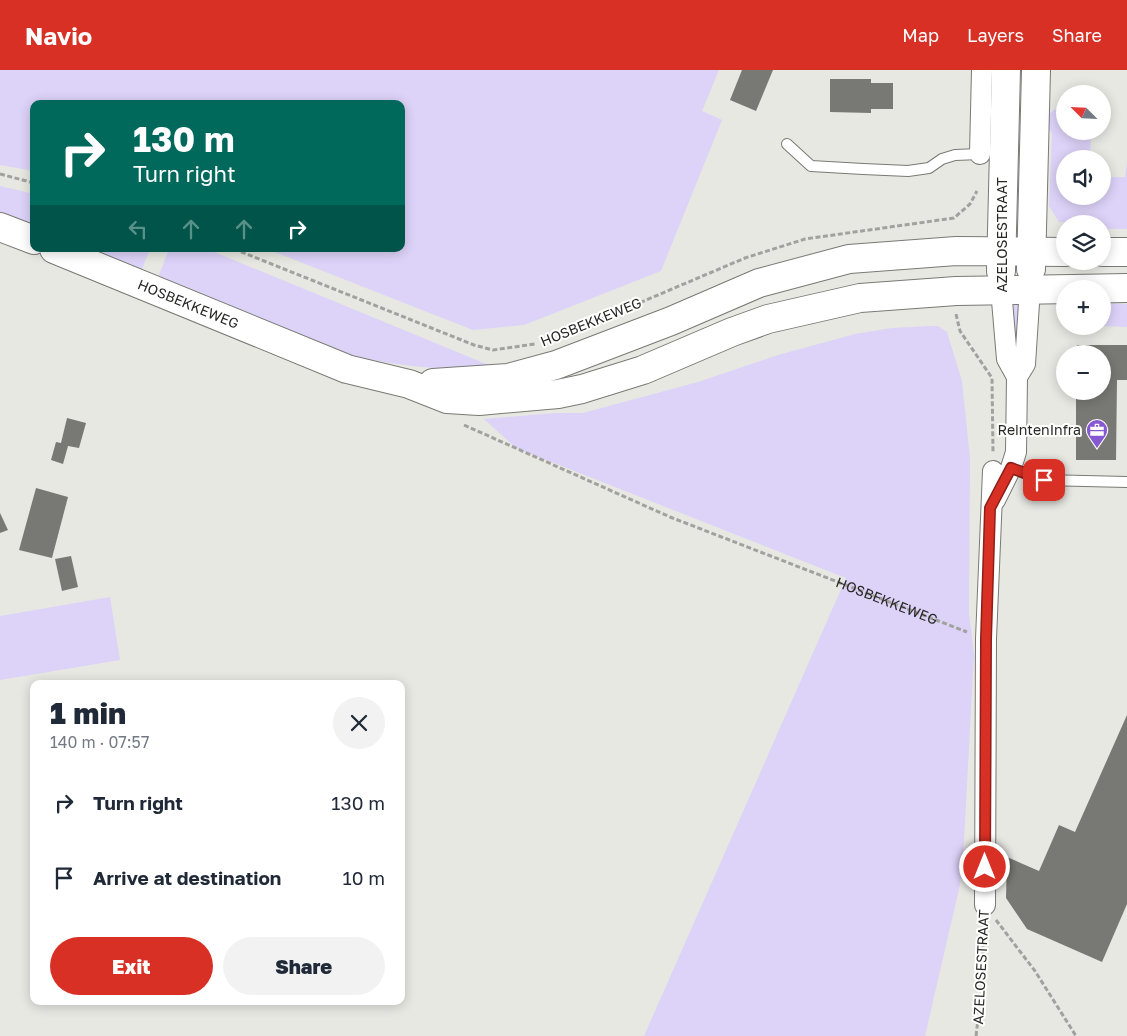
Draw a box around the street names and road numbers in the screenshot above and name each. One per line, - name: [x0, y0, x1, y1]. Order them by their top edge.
- street label: AZELOSESTRAAT: [993, 177, 1010, 293]
- street label: HOSBEKKEWEG: [135, 275, 242, 332]
- street label: HOSBEKKEWEG: [538, 293, 644, 350]
- street label: HOSBEKKEWEG: [834, 573, 940, 628]
- street label: AZELOSESTRAAT: [969, 909, 992, 1025]

